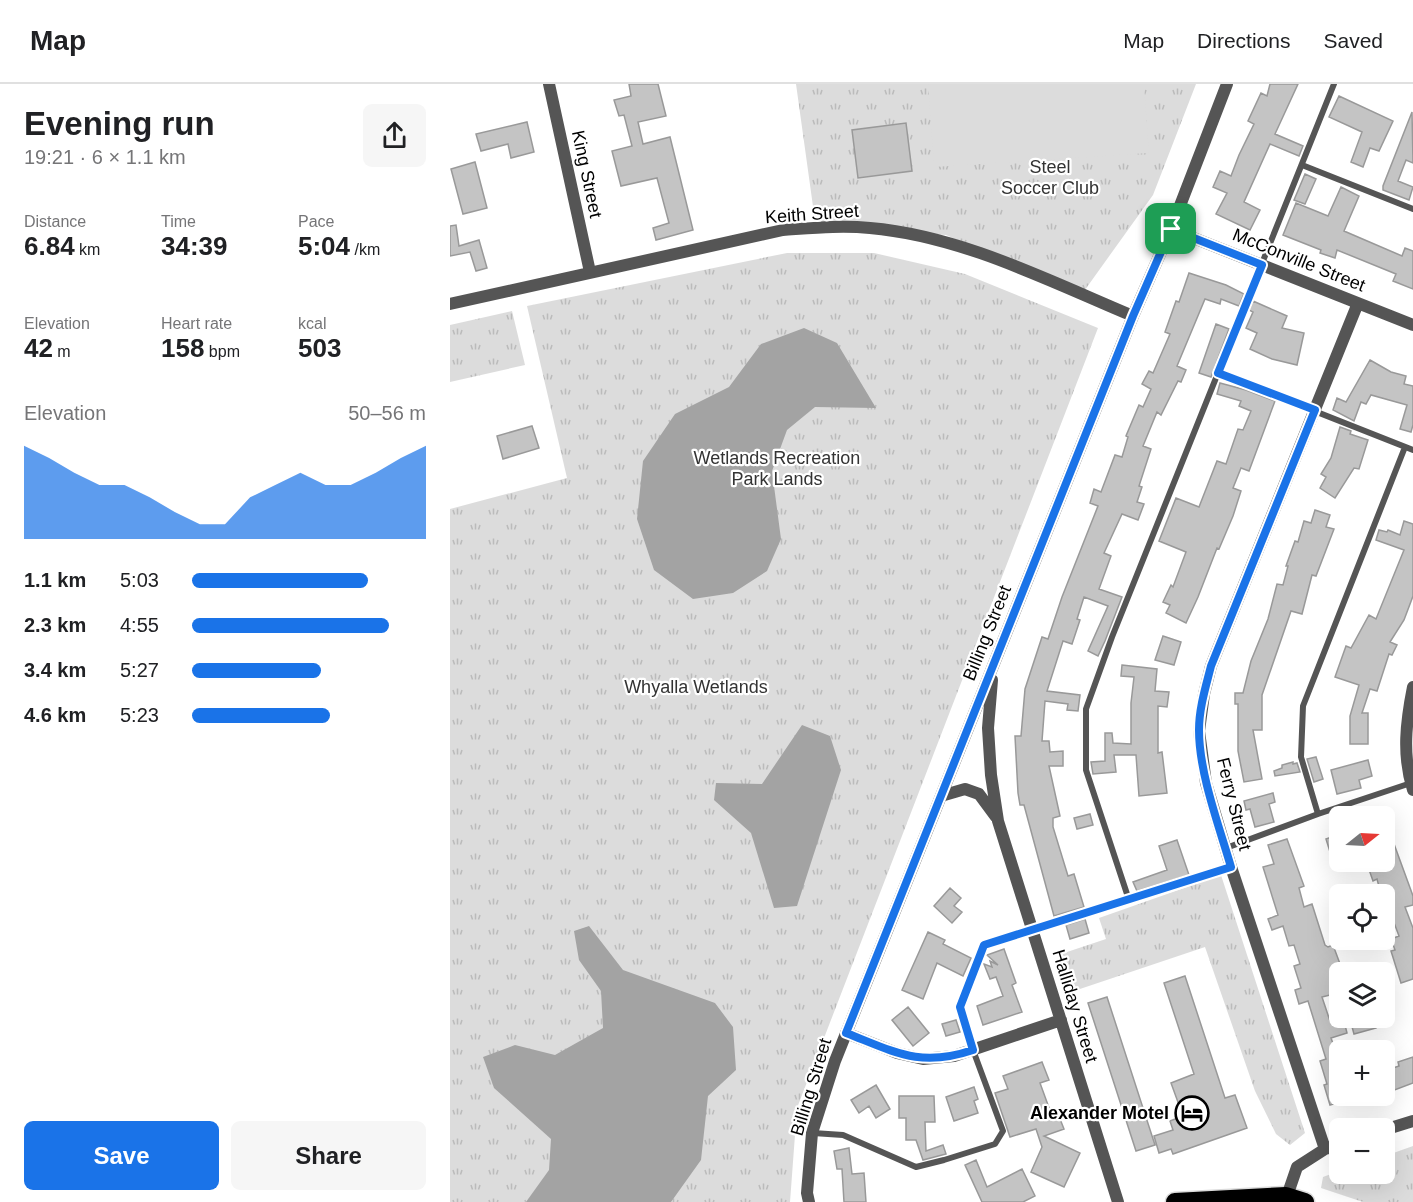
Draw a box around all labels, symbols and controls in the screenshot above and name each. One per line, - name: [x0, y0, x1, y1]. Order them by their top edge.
- text: Map: [30, 25, 86, 56]
- text: Map: [1123, 29, 1164, 52]
- text: Directions: [1197, 29, 1290, 52]
- text: Saved: [1323, 29, 1383, 52]
- button: share: [363, 104, 426, 167]
- text: Evening run: [24, 105, 215, 142]
- street label: King Street: [568, 128, 606, 220]
- text: 19:21 · 6 × 1.1 km: [24, 146, 186, 168]
- park label: Steel Soccer Club: [1001, 157, 1099, 198]
- street label: Keith Street: [764, 201, 860, 227]
- pin: [1145, 203, 1196, 254]
- icon: arrive: [1154, 212, 1187, 245]
- text: Distance: [24, 213, 86, 230]
- text: Time: [161, 213, 196, 230]
- text: Pace: [298, 213, 334, 230]
- street label: McConville Street: [1230, 224, 1368, 296]
- text: 6.84: [24, 231, 75, 261]
- text: 34:39: [161, 231, 228, 261]
- text: 5:04: [298, 231, 350, 261]
- text: km: [75, 241, 100, 258]
- text: /km: [350, 241, 380, 258]
- text: Elevation: [24, 315, 90, 332]
- text: Heart rate: [161, 315, 232, 332]
- text: kcal: [298, 315, 326, 332]
- text: 42: [24, 333, 53, 363]
- text: 158: [161, 333, 204, 363]
- text: 503: [298, 333, 341, 363]
- text: m: [53, 343, 71, 360]
- text: bpm: [204, 343, 240, 360]
- text: Elevation: [24, 402, 106, 424]
- text: 50–56 m: [348, 402, 426, 424]
- park label: Wetlands Recreation Park Lands: [694, 448, 860, 489]
- text: 1.1 km: [24, 569, 86, 591]
- text: 5:03: [120, 569, 159, 591]
- street label: Billing Street: [959, 582, 1015, 684]
- text: 2.3 km: [24, 614, 86, 636]
- text: 4:55: [120, 614, 159, 636]
- text: 3.4 km: [24, 659, 86, 681]
- text: 5:27: [120, 659, 159, 681]
- park label: Whyalla Wetlands: [624, 677, 768, 697]
- text: 4.6 km: [24, 704, 86, 726]
- text: 5:23: [120, 704, 159, 726]
- street label: Ferry Street: [1213, 755, 1255, 853]
- north arrow: [1329, 806, 1395, 872]
- map controls: [1329, 806, 1395, 1184]
- button: locate: [1329, 884, 1395, 950]
- street label: Halliday Street: [1048, 947, 1102, 1065]
- button: layers: [1329, 962, 1395, 1028]
- street label: Billing Street: [787, 1036, 835, 1138]
- button: +: [1329, 1040, 1395, 1106]
- hotel icon: Alexander Motel: [1174, 1095, 1210, 1131]
- place label: Alexander Motel: [1030, 1103, 1169, 1123]
- button: −: [1329, 1118, 1395, 1184]
- button: Save: [24, 1121, 219, 1190]
- button: Share: [231, 1121, 426, 1190]

